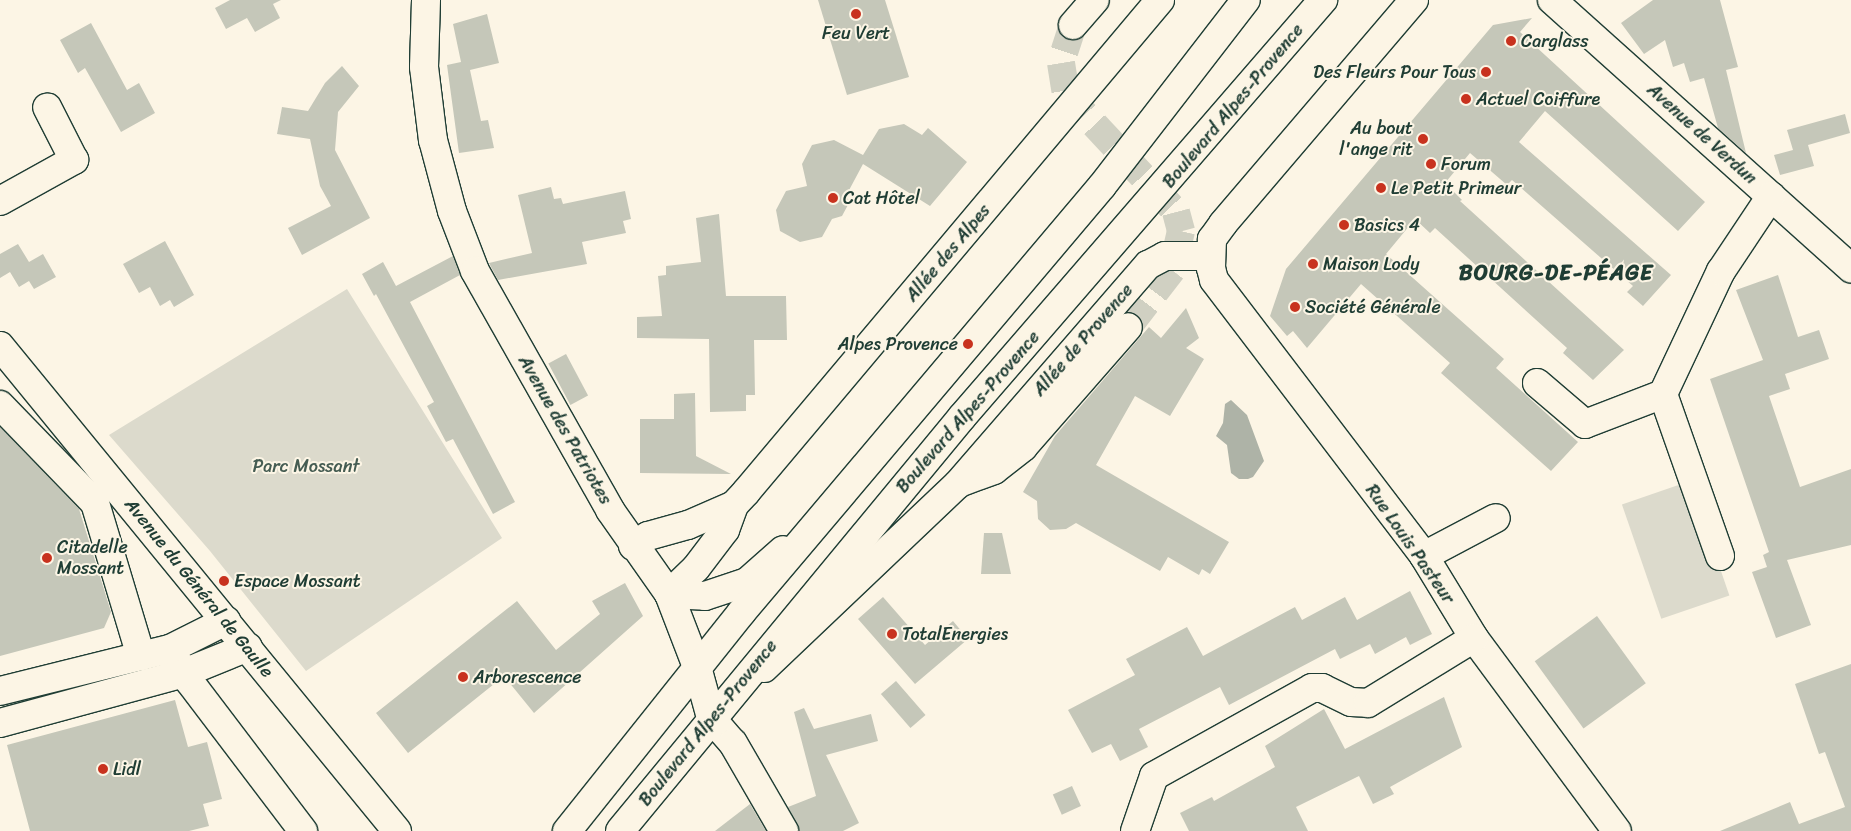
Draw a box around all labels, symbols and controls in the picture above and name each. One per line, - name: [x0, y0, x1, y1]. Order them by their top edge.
- marker: Feu Vert: [850, 8, 862, 20]
- street label: Boulevard Alpes-Provence: [1158, 20, 1308, 192]
- place label: Feu Vert: [822, 22, 890, 44]
- place label: Carglass: [1521, 30, 1588, 52]
- marker: Carglass: [1505, 35, 1517, 47]
- place label: Des Fleurs Pour Tous: [1313, 61, 1476, 83]
- marker: Des Fleurs Pour Tous: [1480, 66, 1492, 78]
- street label: Avenue de Verdun: [1643, 79, 1761, 189]
- place label: Actuel Coiffure: [1476, 88, 1601, 110]
- marker: Actuel Coiffure: [1460, 93, 1472, 105]
- place label: Au bout l'ange rit: [1339, 118, 1413, 160]
- marker: Au bout l'ange rit: [1417, 133, 1429, 145]
- place label: Forum: [1441, 153, 1491, 175]
- marker: Forum: [1425, 158, 1437, 170]
- place label: Le Petit Primeur: [1391, 177, 1522, 199]
- marker: Le Petit Primeur: [1375, 182, 1387, 194]
- place label: Cat Hôtel: [843, 187, 920, 209]
- marker: Cat Hôtel: [827, 192, 839, 204]
- street label: Allée des Alpes: [901, 200, 995, 306]
- place label: Basics 4: [1354, 214, 1420, 236]
- marker: Basics 4: [1338, 219, 1350, 231]
- place label: Maison Lody: [1323, 253, 1420, 275]
- marker: Maison Lody: [1307, 258, 1319, 270]
- district label: BOURG-DE-PÉAGE: [1457, 260, 1655, 286]
- street label: Allée de Provence: [1029, 280, 1137, 400]
- place label: Société Générale: [1305, 296, 1441, 318]
- marker: Société Générale: [1289, 301, 1301, 313]
- street label: Boulevard Alpes-Provence: [892, 327, 1044, 497]
- place label: Alpes Provence: [838, 333, 958, 355]
- marker: Alpes Provence: [962, 338, 974, 350]
- street label: Avenue des Patriotes: [514, 352, 616, 508]
- park label: Parc Mossant: [252, 455, 360, 477]
- street label: Rue Louis Pasteur: [1360, 480, 1460, 608]
- street label: Avenue du Général de Gaulle: [120, 494, 278, 682]
- place label: Citadelle Mossant: [57, 537, 128, 580]
- marker: Citadelle Mossant: [41, 552, 53, 564]
- place label: Espace Mossant: [234, 570, 361, 592]
- marker: Espace Mossant: [218, 575, 230, 587]
- place label: TotalEnergies: [902, 623, 1008, 645]
- marker: TotalEnergies: [886, 628, 898, 640]
- street label: Boulevard Alpes-Provence: [635, 636, 781, 810]
- place label: Arborescence: [473, 666, 582, 688]
- marker: Arborescence: [457, 671, 469, 683]
- place label: Lidl: [113, 758, 141, 780]
- marker: Lidl: [97, 763, 109, 775]

